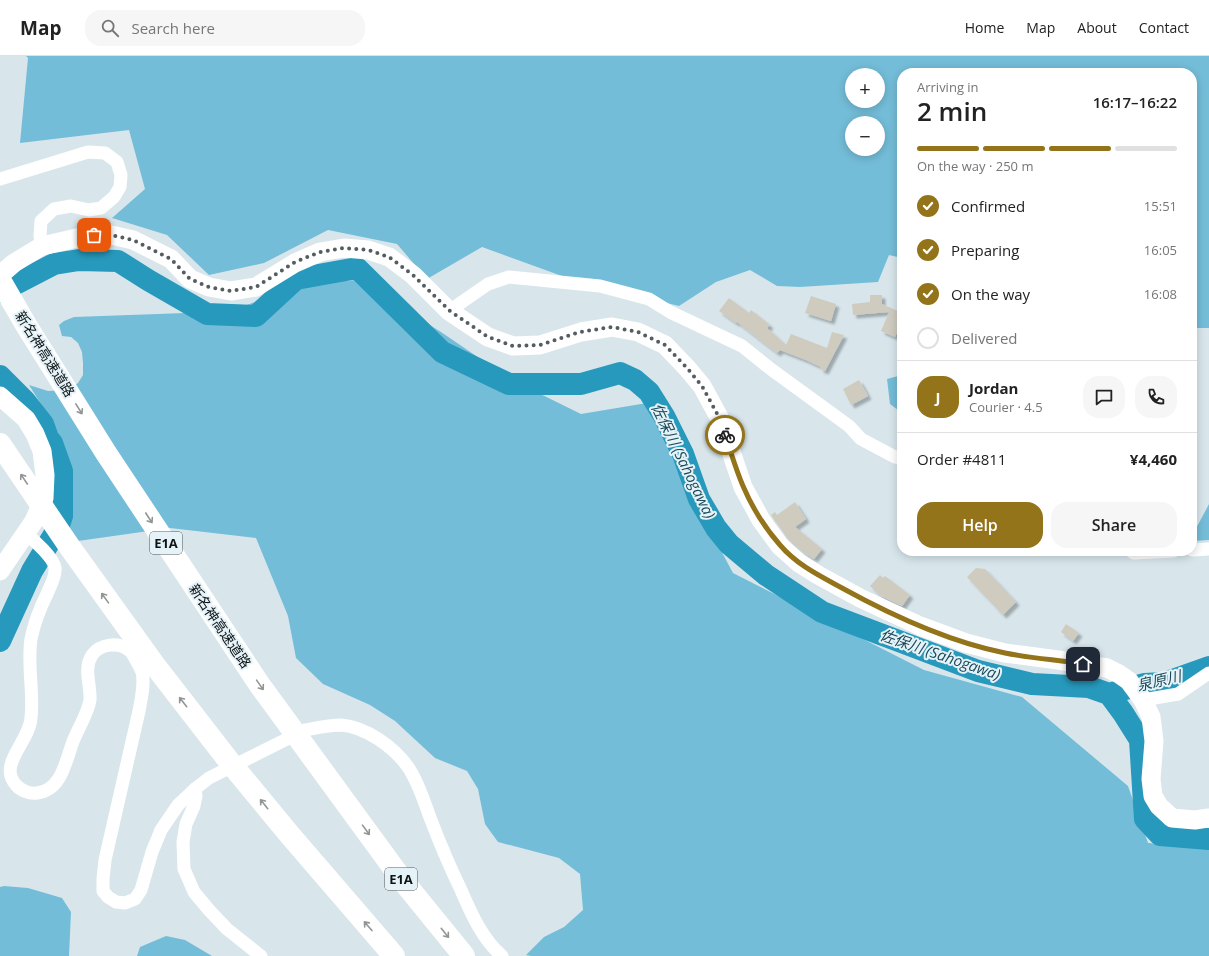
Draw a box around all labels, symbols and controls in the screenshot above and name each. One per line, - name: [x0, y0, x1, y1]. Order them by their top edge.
- search box: [85, 10, 365, 46]
- text: Map: [20, 15, 61, 41]
- icon: search: [99, 17, 121, 39]
- text: Search here: [131, 18, 215, 38]
- text: Home: [965, 18, 1004, 37]
- text: Map: [1026, 18, 1055, 37]
- text: About: [1077, 18, 1117, 37]
- text: Contact: [1139, 18, 1189, 37]
- map controls: [845, 68, 885, 156]
- button: +: [845, 68, 885, 108]
- text: Arriving in: [917, 78, 979, 96]
- text: 16:17–16:22: [1093, 92, 1177, 112]
- text: 2 min: [917, 93, 987, 129]
- button: −: [845, 116, 885, 156]
- text: On the way · 250 m: [917, 157, 1033, 175]
- icon: check: [917, 195, 939, 217]
- text: Confirmed: [951, 196, 1025, 216]
- text: 15:51: [1144, 197, 1177, 215]
- pin: [77, 218, 111, 252]
- icon: bag: [83, 224, 105, 246]
- icon: check: [917, 239, 939, 261]
- text: Preparing: [951, 240, 1019, 260]
- text: 16:05: [1144, 241, 1177, 259]
- icon: check: [917, 283, 939, 305]
- text: On the way: [951, 284, 1030, 304]
- text: 16:08: [1144, 285, 1177, 303]
- street label: 新名神高速道路: [11, 307, 79, 400]
- text: Delivered: [951, 328, 1018, 348]
- button: chat: [1083, 376, 1125, 418]
- button: phone: [1135, 376, 1177, 418]
- text: Jordan: [969, 378, 1018, 398]
- text: J: [936, 387, 940, 407]
- text: Courier · 4.5: [969, 398, 1043, 416]
- water label: 佐保川 (Sahogawa): [647, 400, 721, 522]
- one-way arrow: [75, 403, 83, 415]
- courier: [705, 415, 745, 455]
- icon: bike: [714, 424, 736, 446]
- text: Order #4811: [917, 449, 1006, 469]
- text: ¥4,460: [1130, 449, 1177, 469]
- one-way arrow: [19, 473, 27, 485]
- button: Help: [917, 502, 1043, 548]
- button: Share: [1051, 502, 1177, 548]
- one-way arrow: [145, 512, 153, 523]
- road number: E1A: [150, 532, 182, 554]
- street label: 新名神高速道路: [185, 580, 256, 672]
- one-way arrow: [101, 592, 109, 603]
- water label: 佐保川 (Sahogawa): [877, 624, 1003, 684]
- pin: [1066, 647, 1100, 681]
- icon: home: [1072, 653, 1094, 675]
- water label: 泉原川: [1135, 665, 1185, 695]
- one-way arrow: [256, 679, 264, 690]
- one-way arrow: [179, 696, 187, 707]
- one-way arrow: [259, 798, 268, 809]
- one-way arrow: [362, 824, 370, 835]
- road number: E1A: [385, 868, 417, 890]
- one-way arrow: [364, 921, 373, 932]
- one-way arrow: [441, 928, 450, 938]

